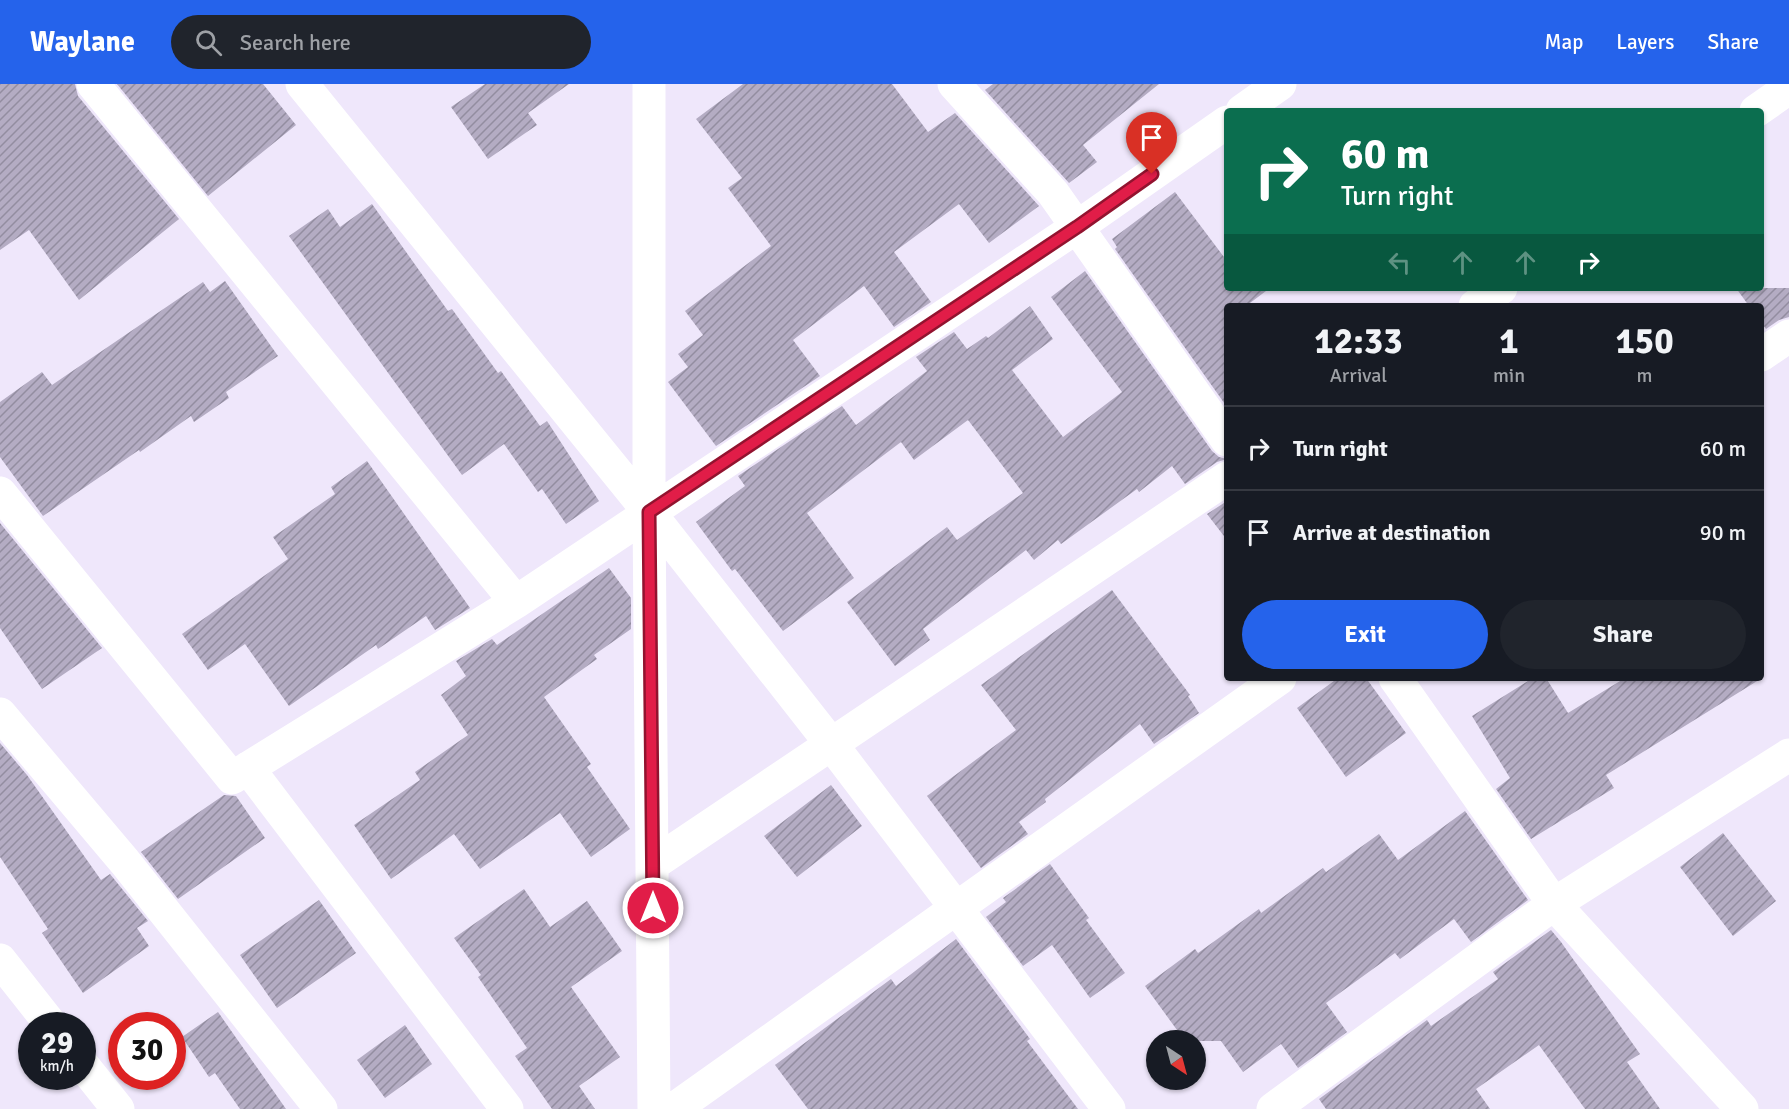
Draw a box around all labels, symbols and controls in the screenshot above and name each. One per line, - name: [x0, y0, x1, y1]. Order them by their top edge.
- search box: [171, 15, 591, 69]
- text: Waylane: [30, 25, 135, 59]
- icon: search: [192, 26, 225, 59]
- text: Search here: [240, 29, 351, 56]
- text: Map: [1545, 29, 1583, 55]
- text: Layers: [1616, 29, 1674, 55]
- text: Share: [1707, 29, 1759, 55]
- pin: [1126, 112, 1177, 174]
- icon: arrive: [1135, 121, 1168, 154]
- text: 60 m: [1341, 129, 1430, 180]
- icon: right: [1242, 132, 1320, 210]
- text: Turn right: [1341, 180, 1454, 213]
- icon: left: [1383, 246, 1416, 279]
- icon: ahead: [1446, 246, 1479, 279]
- icon: ahead: [1509, 246, 1542, 279]
- icon: right: [1572, 246, 1605, 279]
- text: 12:33: [1314, 319, 1403, 364]
- text: 1: [1499, 319, 1519, 364]
- text: 150: [1615, 319, 1674, 364]
- text: Arrival: [1330, 363, 1387, 388]
- text: min: [1493, 363, 1525, 388]
- text: m: [1637, 363, 1653, 388]
- icon: right: [1242, 432, 1275, 465]
- text: Turn right: [1293, 435, 1388, 462]
- text: 60 m: [1700, 435, 1746, 462]
- icon: arrive: [1242, 516, 1275, 549]
- text: Arrive at destination: [1293, 519, 1490, 546]
- text: 90 m: [1700, 519, 1746, 546]
- button: Exit: [1242, 600, 1488, 669]
- button: Share: [1500, 600, 1746, 669]
- position arrow: [621, 876, 685, 940]
- speed limit sign: 30: [108, 1012, 186, 1090]
- text: 29: [41, 1025, 73, 1062]
- north arrow: [1146, 1030, 1206, 1090]
- map controls: [1146, 1030, 1206, 1090]
- text: km/h: [40, 1057, 74, 1075]

